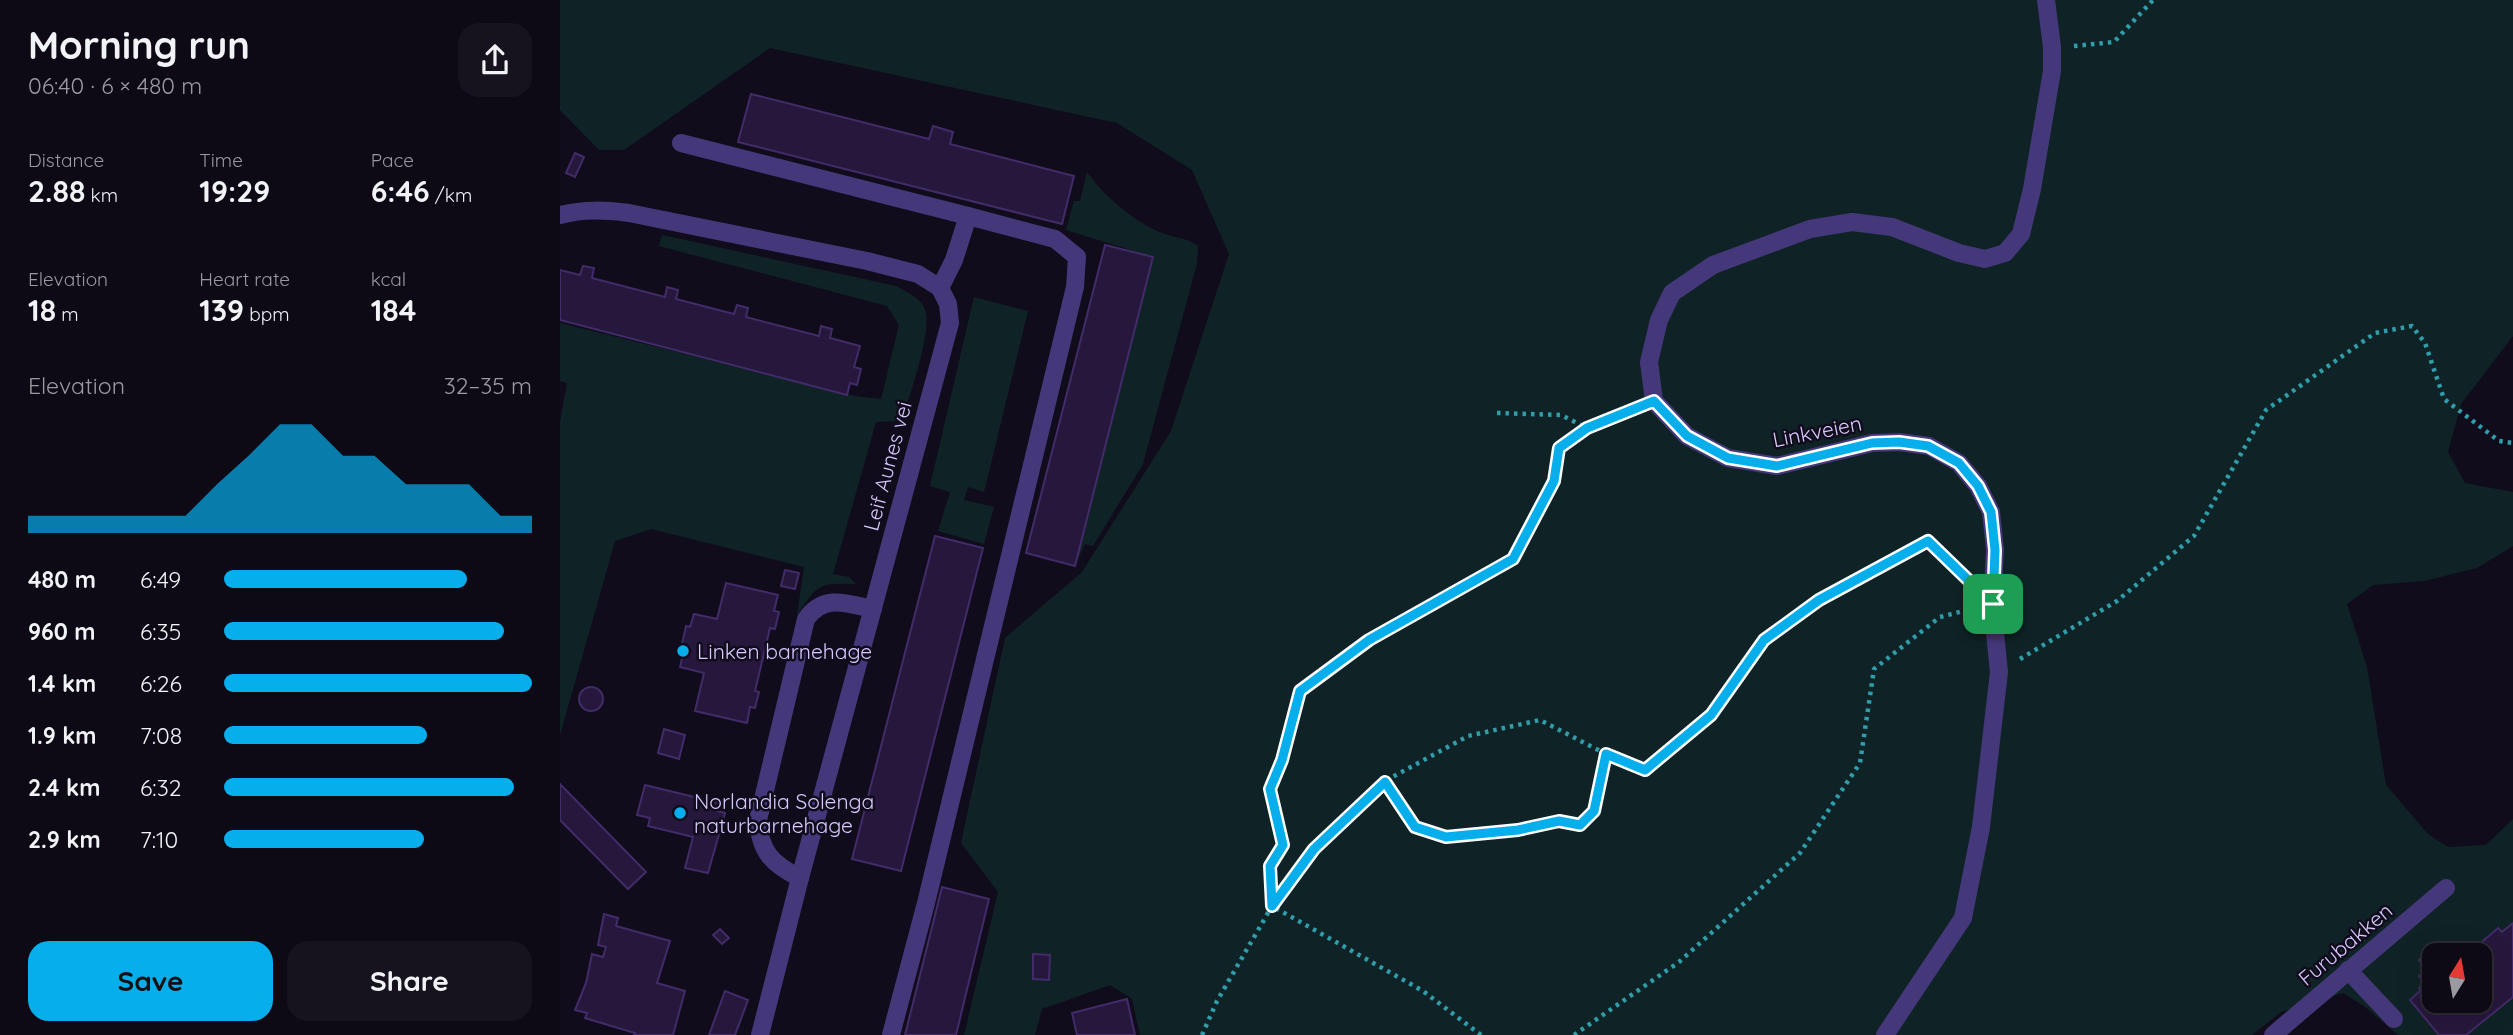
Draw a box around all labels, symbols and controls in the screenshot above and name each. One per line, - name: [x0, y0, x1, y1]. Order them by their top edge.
- text: Morning run: [28, 21, 250, 69]
- button: share: [458, 23, 532, 97]
- text: 06:40 · 6 × 480 m: [28, 71, 202, 100]
- text: Distance: [28, 148, 104, 172]
- text: Time: [199, 148, 243, 172]
- text: Pace: [371, 148, 414, 172]
- text: 2.88: [28, 172, 85, 210]
- text: 19:29: [199, 172, 270, 210]
- text: 6:46: [371, 172, 430, 210]
- text: km: [85, 183, 118, 207]
- text: /km: [430, 183, 472, 207]
- text: Elevation: [28, 267, 108, 291]
- text: Heart rate: [199, 267, 290, 291]
- text: kcal: [371, 267, 406, 291]
- text: 18: [28, 291, 56, 329]
- text: 139: [199, 291, 244, 329]
- text: 184: [371, 291, 416, 329]
- text: m: [56, 302, 79, 326]
- text: bpm: [244, 302, 290, 326]
- text: Elevation: [28, 371, 125, 400]
- text: 32–35 m: [444, 371, 532, 400]
- street label: Leif Aunes vei: [857, 398, 917, 534]
- street label: Linkveien: [1770, 410, 1864, 452]
- text: 480 m: [28, 565, 96, 594]
- text: 6:49: [140, 565, 181, 594]
- pin: [1963, 574, 2023, 634]
- icon: arrive: [1974, 585, 2012, 623]
- text: 960 m: [28, 617, 96, 646]
- text: 6:35: [140, 617, 181, 646]
- place label: Linken barnehage: [697, 638, 872, 664]
- marker: Linken barnehage: [675, 643, 691, 659]
- text: 1.4 km: [28, 669, 96, 698]
- text: 6:26: [140, 669, 182, 698]
- text: 1.9 km: [28, 721, 96, 750]
- text: 7:08: [140, 721, 182, 750]
- text: 2.4 km: [28, 773, 100, 802]
- text: 6:32: [140, 773, 181, 802]
- place label: Norlandia Solenga naturbarnehage: [694, 788, 874, 838]
- marker: Norlandia Solenga naturbarnehage: [672, 805, 688, 821]
- text: 2.9 km: [28, 825, 101, 854]
- text: 7:10: [140, 825, 178, 854]
- street label: Furubakken: [2293, 897, 2397, 991]
- button: Save: [28, 941, 273, 1021]
- button: Share: [287, 941, 532, 1021]
- north arrow: [2422, 943, 2492, 1013]
- map controls: [2422, 943, 2492, 1013]

